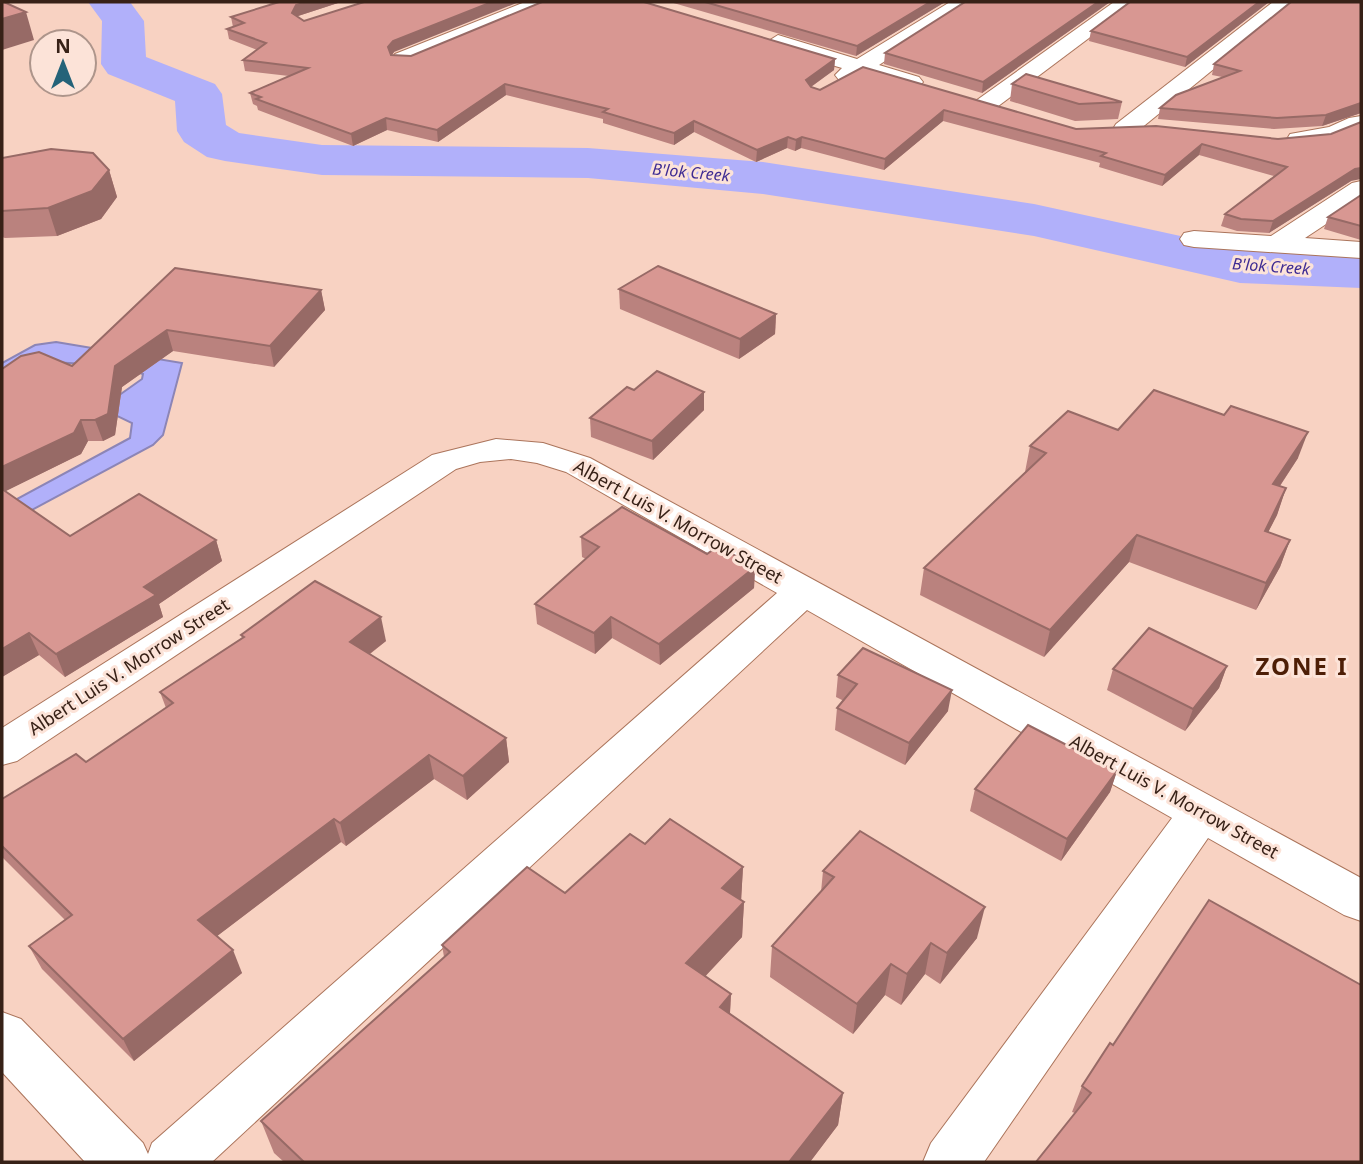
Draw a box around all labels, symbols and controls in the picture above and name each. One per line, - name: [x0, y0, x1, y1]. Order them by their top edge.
- north arrow: [28, 28, 98, 98]
- text: N: [55, 33, 71, 59]
- water label: B'lok Creek: [651, 158, 732, 186]
- water label: B'lok Creek: [1231, 252, 1312, 280]
- street label: Albert Luis V. Morrow Street: [570, 454, 788, 589]
- street label: Albert Luis V. Morrow Street: [23, 592, 234, 740]
- district label: ZONE I: [1255, 649, 1349, 682]
- street label: Albert Luis V. Morrow Street: [1066, 729, 1284, 864]

